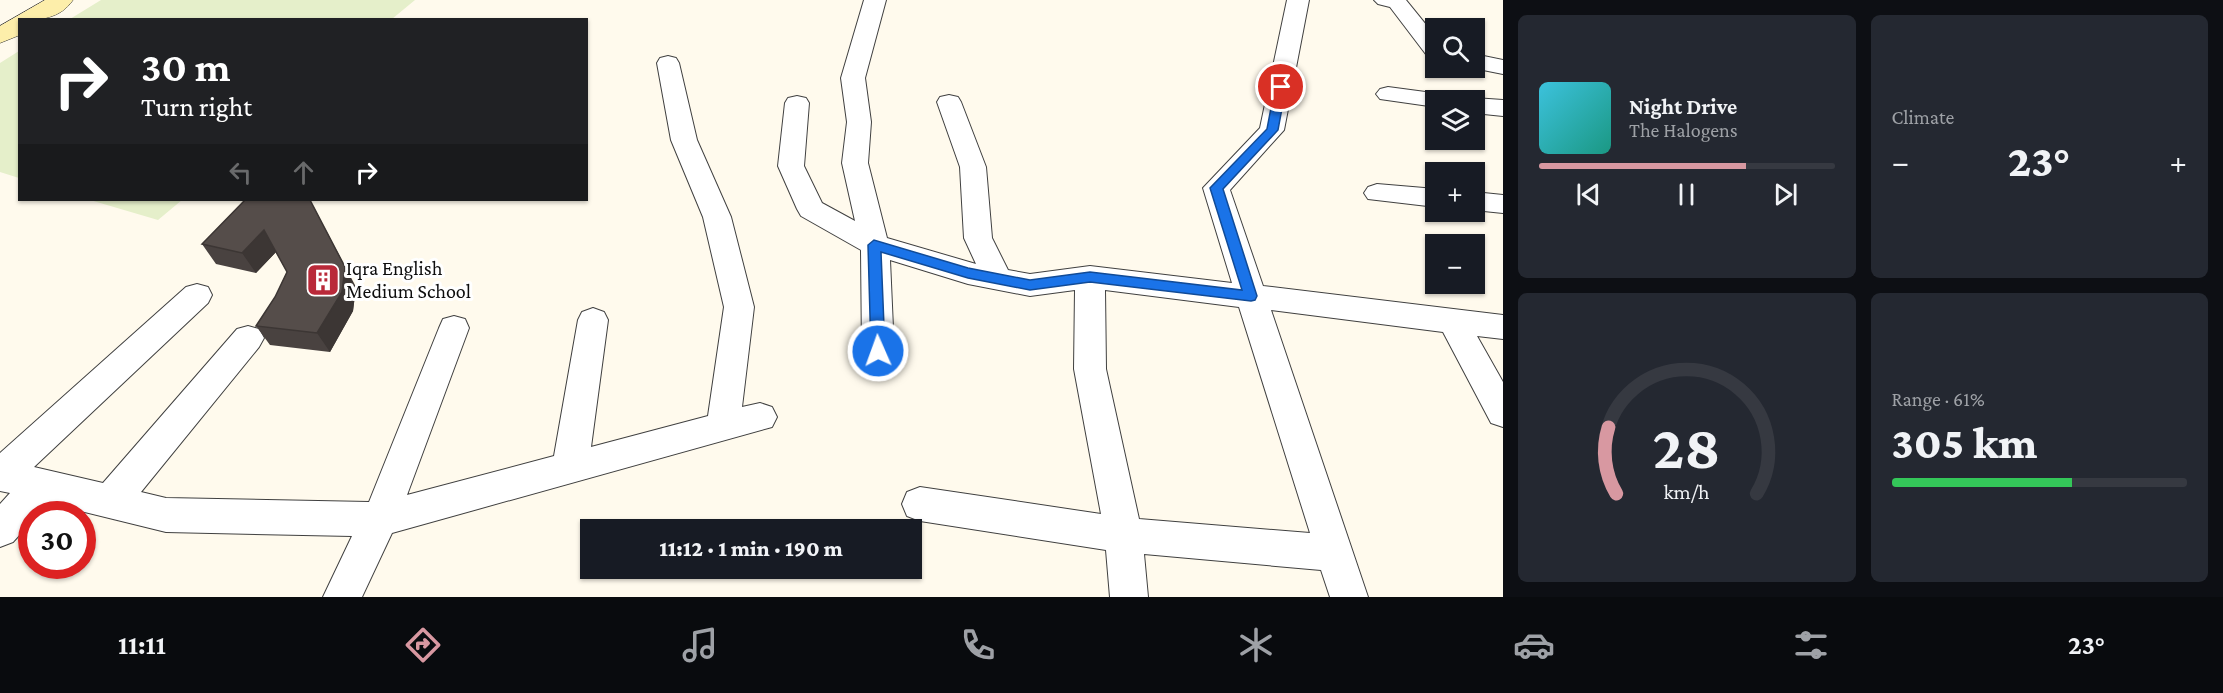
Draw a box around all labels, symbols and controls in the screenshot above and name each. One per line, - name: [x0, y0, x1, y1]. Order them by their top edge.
- map controls: [1425, 18, 1485, 294]
- button: search: [1425, 18, 1485, 78]
- icon: right: [42, 42, 120, 120]
- text: 30 m: [141, 43, 231, 90]
- pin: [1255, 61, 1306, 112]
- icon: arrive: [1264, 70, 1297, 103]
- button: layers: [1425, 90, 1485, 150]
- text: Turn right: [141, 92, 252, 122]
- text: Night Drive: [1629, 94, 1737, 119]
- text: Climate: [1892, 106, 1954, 128]
- text: The Halogens: [1629, 119, 1738, 141]
- text: 23°: [2008, 136, 2071, 186]
- text: −: [1892, 143, 1909, 180]
- text: +: [2170, 143, 2187, 180]
- icon: left: [224, 156, 257, 189]
- icon: ahead: [287, 156, 320, 189]
- icon: right: [350, 156, 383, 189]
- button: +: [1425, 162, 1485, 222]
- icon: previous: [1572, 178, 1605, 211]
- icon: pause: [1670, 178, 1703, 211]
- icon: next: [1769, 178, 1802, 211]
- button: −: [1425, 234, 1485, 294]
- place label: Iqra English Medium School: [346, 257, 471, 302]
- building icon: Iqra English Medium School: [305, 262, 341, 298]
- position arrow: [846, 319, 910, 383]
- text: Range · 61%: [1892, 388, 1985, 410]
- text: 28: [1653, 412, 1721, 481]
- text: 305 km: [1892, 418, 2037, 468]
- text: km/h: [1664, 481, 1710, 505]
- speed limit sign: 30: [18, 501, 96, 579]
- text: 11:12 · 1 min · 190 m: [659, 536, 843, 561]
- icon: directions: [402, 624, 444, 666]
- icon: music: [679, 624, 721, 666]
- icon: phone: [957, 624, 999, 666]
- icon: climate: [1235, 624, 1277, 666]
- icon: car: [1513, 624, 1555, 666]
- icon: filters: [1790, 624, 1832, 666]
- text: 11:11: [118, 630, 166, 660]
- text: 23°: [2068, 630, 2105, 660]

